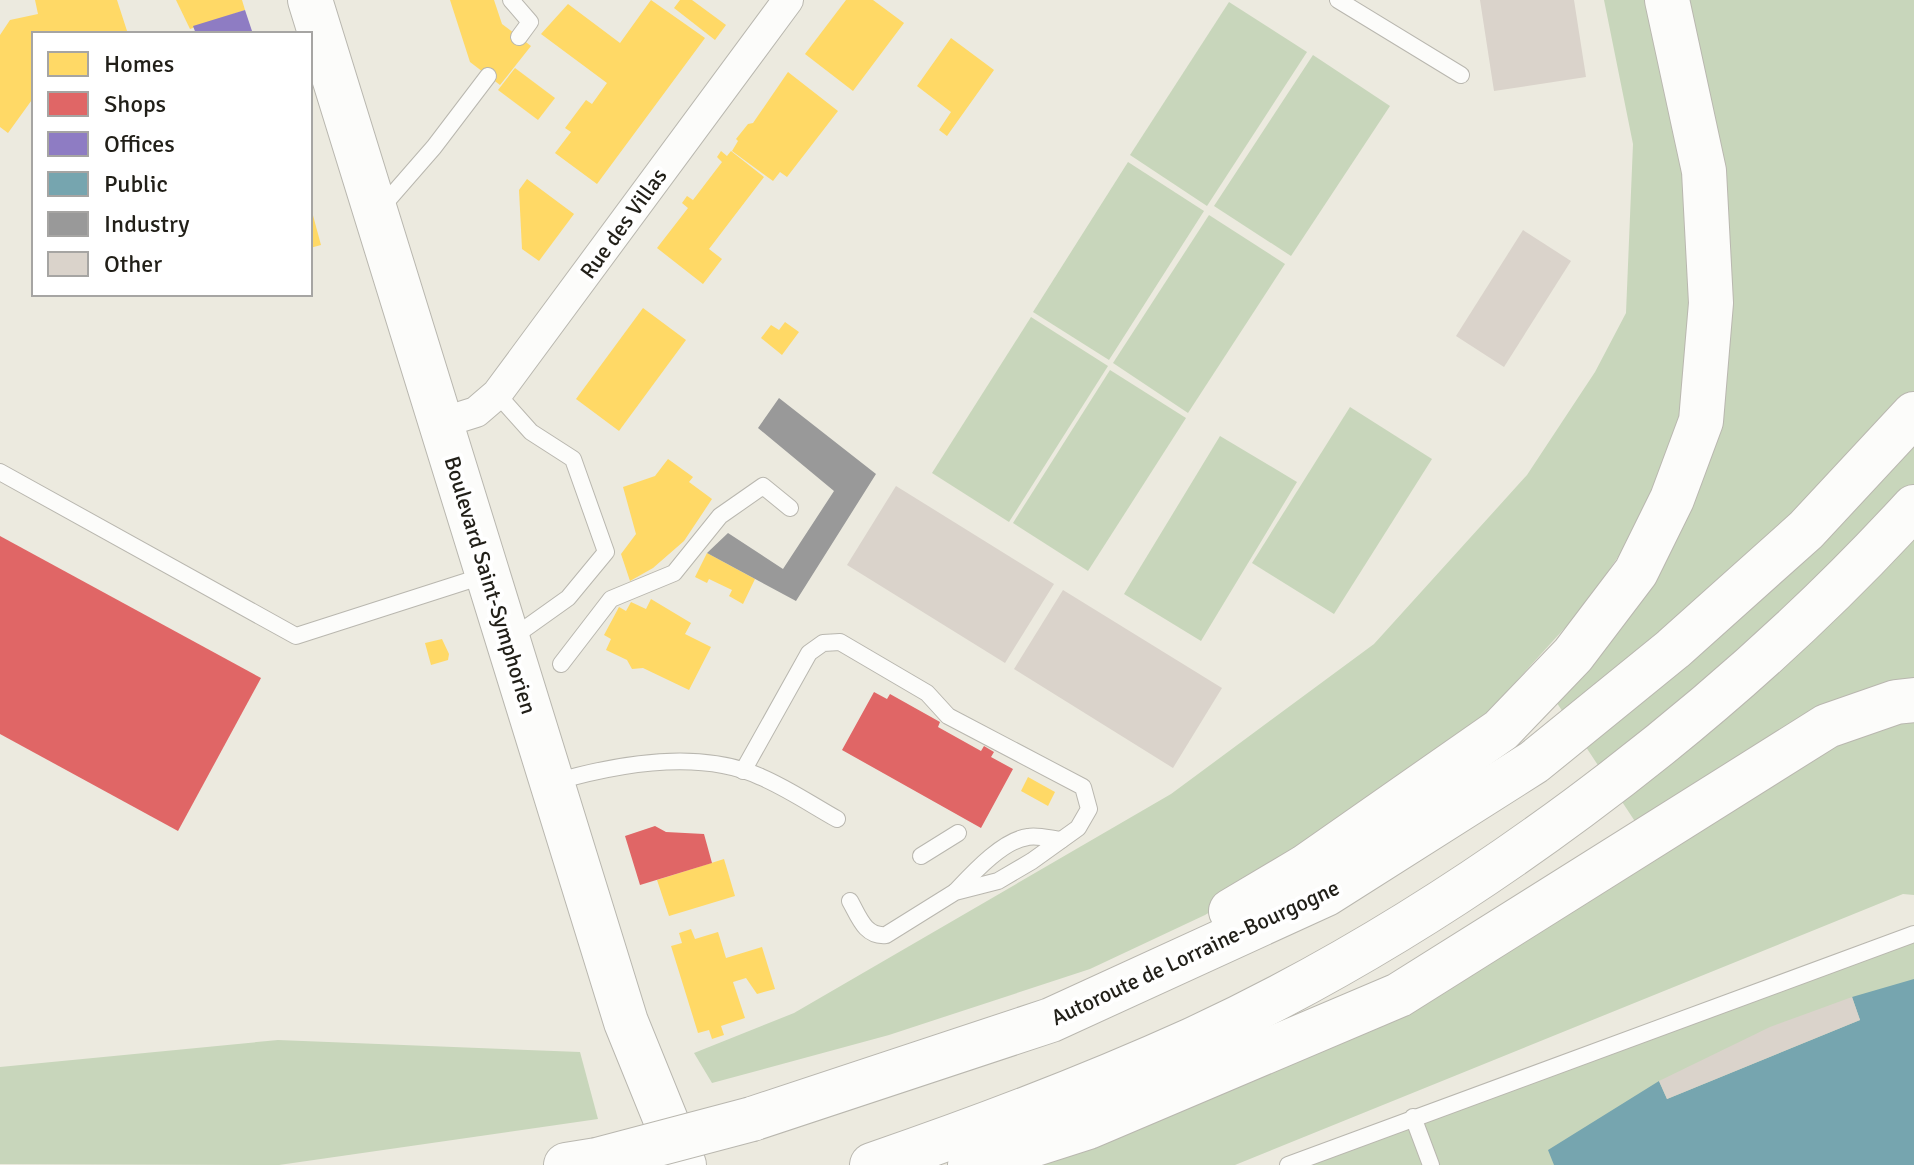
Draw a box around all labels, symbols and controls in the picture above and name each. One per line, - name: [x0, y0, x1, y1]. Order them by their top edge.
- legend: [32, 32, 312, 296]
- text: Homes: [104, 49, 174, 79]
- text: Shops: [104, 89, 166, 119]
- text: Offices: [104, 129, 175, 159]
- street label: Rue des Villas: [574, 163, 672, 284]
- text: Public: [104, 169, 168, 199]
- text: Industry: [104, 209, 190, 239]
- text: Other: [104, 249, 162, 279]
- street label: Boulevard Saint-Symphorien: [438, 453, 543, 717]
- street label: Autoroute de Lorraine-Bourgogne: [1047, 874, 1344, 1031]

